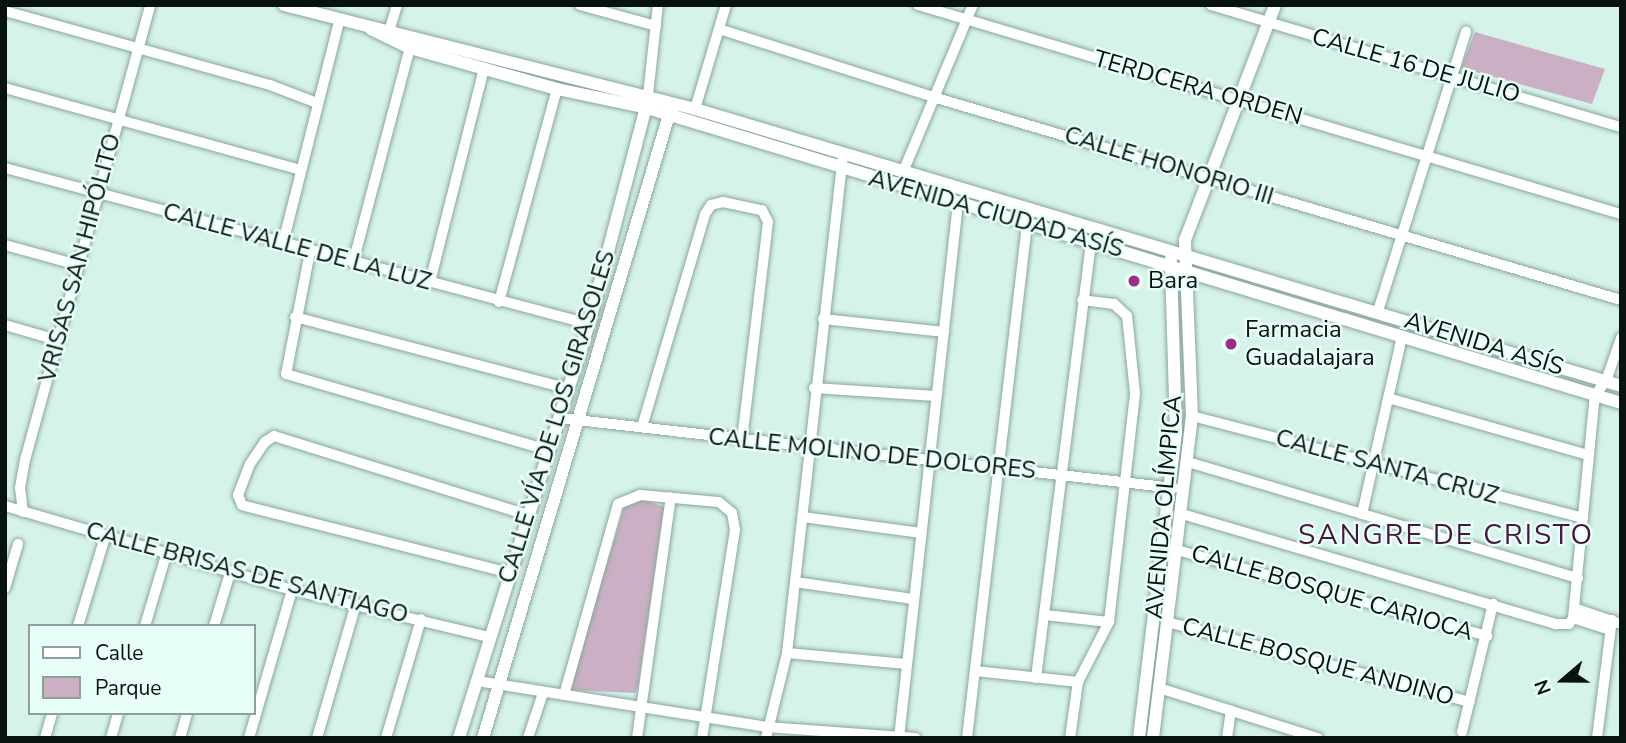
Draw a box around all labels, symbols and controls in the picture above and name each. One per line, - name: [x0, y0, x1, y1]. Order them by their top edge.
- street label: CALLE 16 DE JULIO: [1309, 22, 1523, 110]
- street label: TERDCERA ORDEN: [1090, 44, 1306, 132]
- street label: CALLE HONORIO III: [1061, 120, 1277, 212]
- street label: VRISAS SAN HIPÓLITO: [33, 130, 127, 386]
- street label: AVENIDA CIUDAD ASÍS: [865, 164, 1127, 264]
- street label: CALLE VALLE DE LA LUZ: [160, 197, 434, 297]
- street label: CALLE VÍA DE LOS GIRASOLES: [493, 247, 621, 587]
- place label: Bara: [1148, 267, 1198, 295]
- marker: Bara: [1126, 273, 1142, 289]
- street label: AVENIDA ASÍS: [1401, 306, 1567, 382]
- place label: Farmacia Guadalajara: [1245, 316, 1375, 372]
- marker: Farmacia Guadalajara: [1223, 336, 1239, 352]
- street label: AVENIDA OLÍMPICA: [1140, 394, 1188, 620]
- street label: CALLE MOLINO DE DOLORES: [707, 422, 1037, 486]
- street label: CALLE SANTA CRUZ: [1272, 423, 1502, 511]
- street label: CALLE BRISAS DE SANTIAGO: [83, 516, 411, 630]
- district label: SANGRE DE CRISTO: [1300, 518, 1592, 552]
- street label: CALLE BOSQUE CARIOCA: [1188, 539, 1476, 647]
- street label: CALLE BOSQUE ANDINO: [1179, 612, 1457, 712]
- legend: [28, 624, 256, 715]
- text: Calle: [95, 639, 143, 667]
- north arrow: [1528, 645, 1598, 715]
- text: Parque: [95, 674, 162, 702]
- text: N: [1529, 676, 1558, 698]

